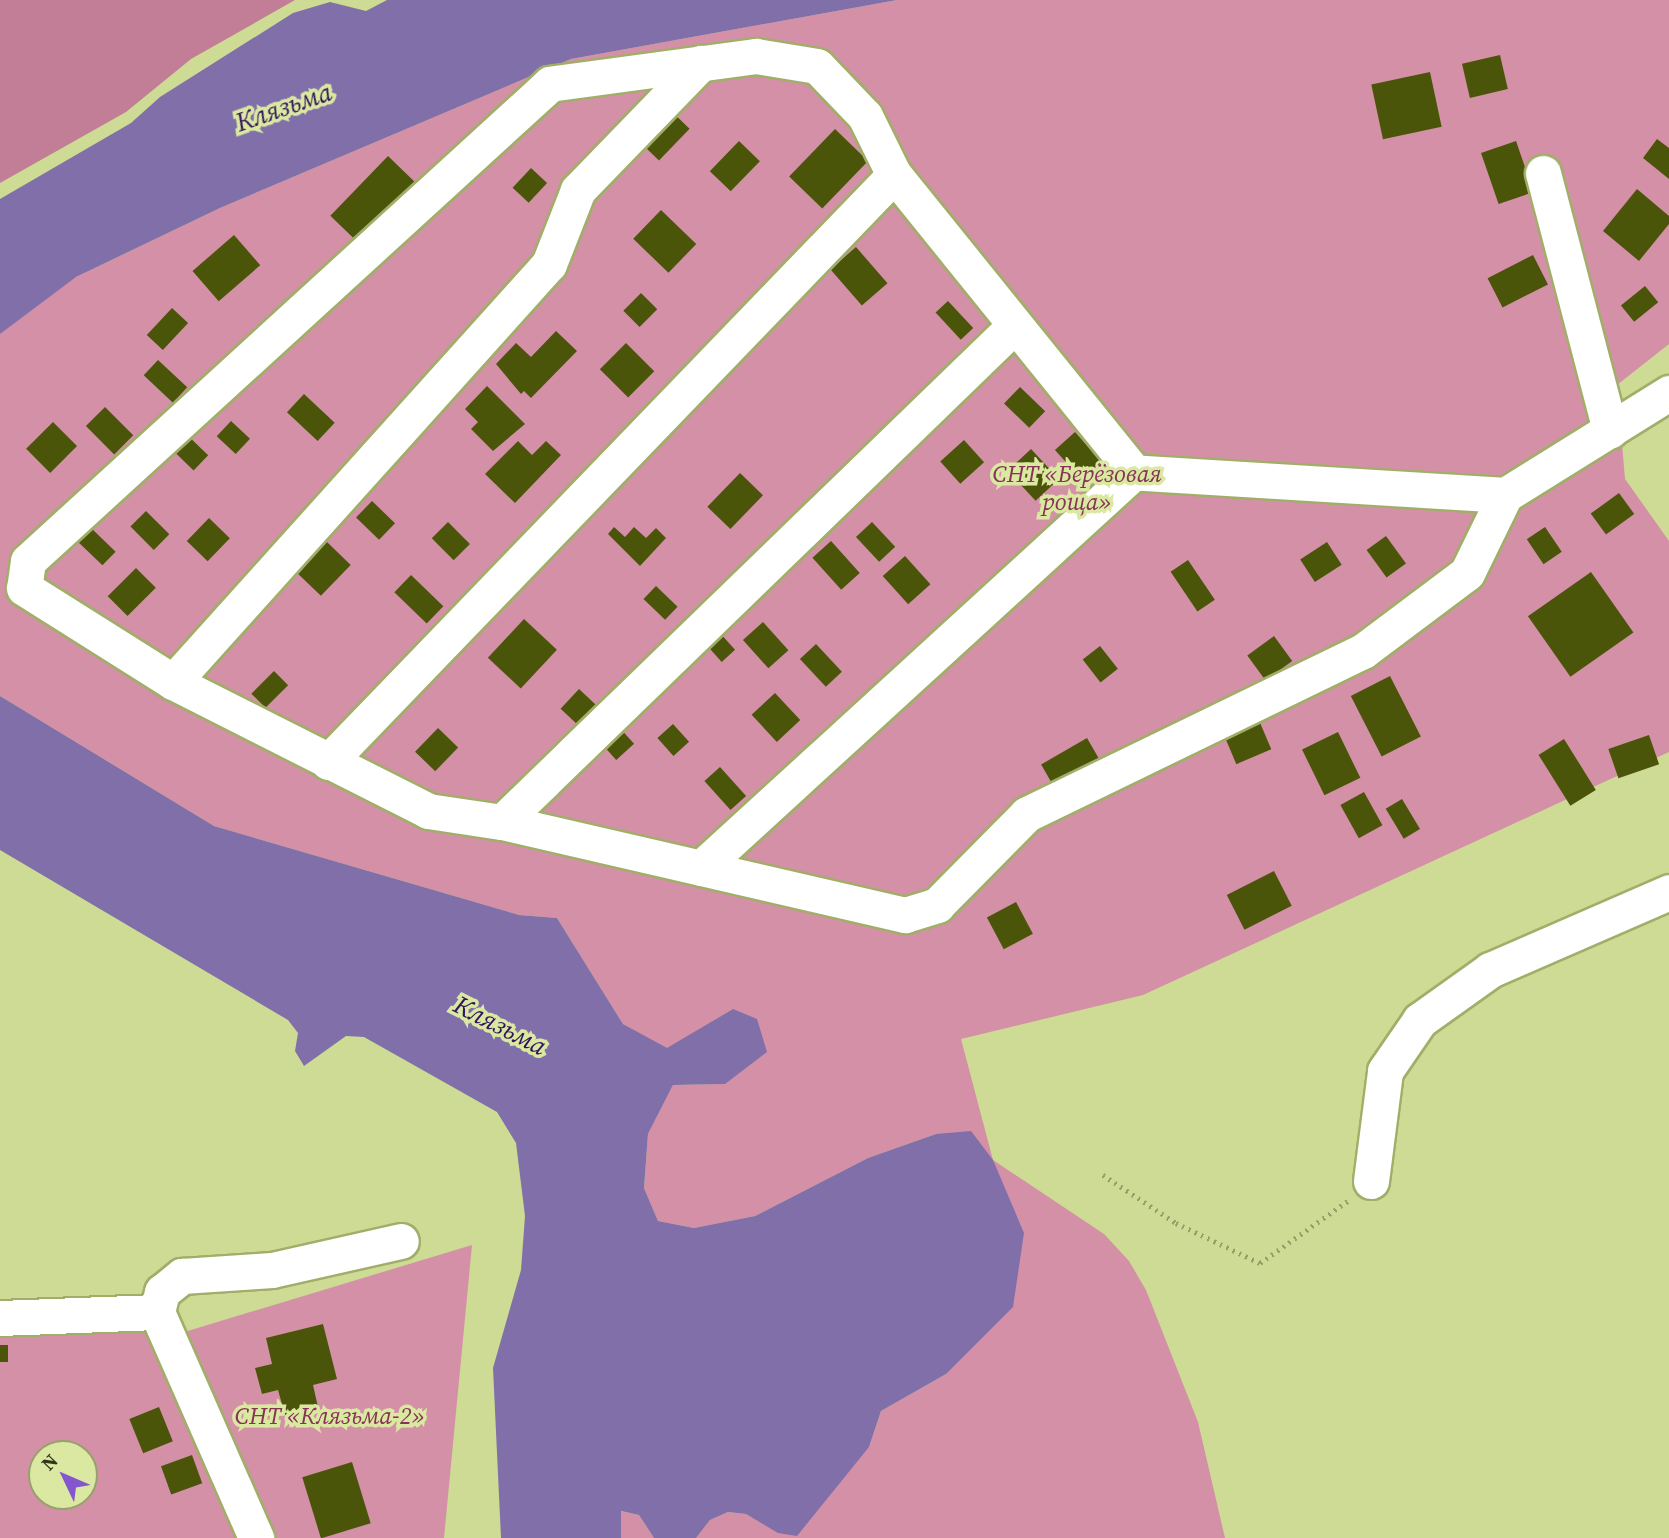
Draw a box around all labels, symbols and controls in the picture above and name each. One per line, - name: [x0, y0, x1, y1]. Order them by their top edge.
- water label: Клязьма: [232, 77, 336, 139]
- park label: СНТ «Берёзовая роща»: [992, 460, 1162, 516]
- water label: Клязьма: [448, 989, 552, 1063]
- park label: СНТ «Клязьма-2»: [235, 1402, 425, 1430]
- north arrow: [28, 1440, 98, 1510]
- text: N: [35, 1448, 63, 1476]

